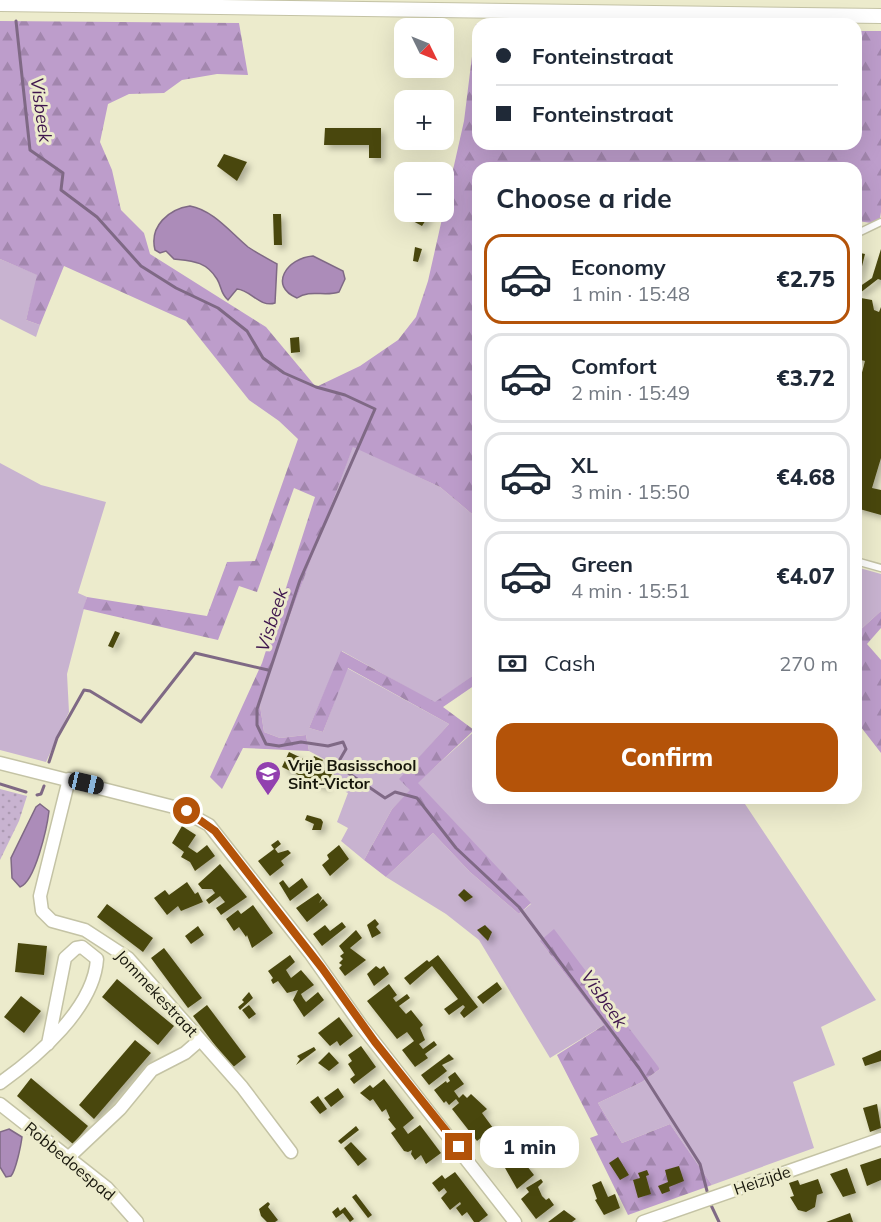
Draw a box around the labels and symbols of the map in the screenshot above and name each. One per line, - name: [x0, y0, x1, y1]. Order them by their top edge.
- north arrow: [394, 18, 454, 78]
- water label: Visbeek: [26, 76, 58, 145]
- water label: Visbeek: [250, 584, 293, 655]
- place label: Vrije Basisschool Sint-Victor: [287, 755, 416, 793]
- school or university icon: Vrije Basisschool Sint-Victor: [253, 759, 283, 797]
- car: [66, 770, 106, 796]
- route start: [173, 797, 200, 824]
- street label: Jommekestraat: [112, 945, 203, 1041]
- water label: Visbeek: [576, 965, 633, 1033]
- street label: Robbedoespad: [21, 1117, 119, 1205]
- callout: 1 min: [480, 1126, 579, 1168]
- route end: [445, 1133, 472, 1160]
- street label: Heizijde: [731, 1161, 793, 1199]

